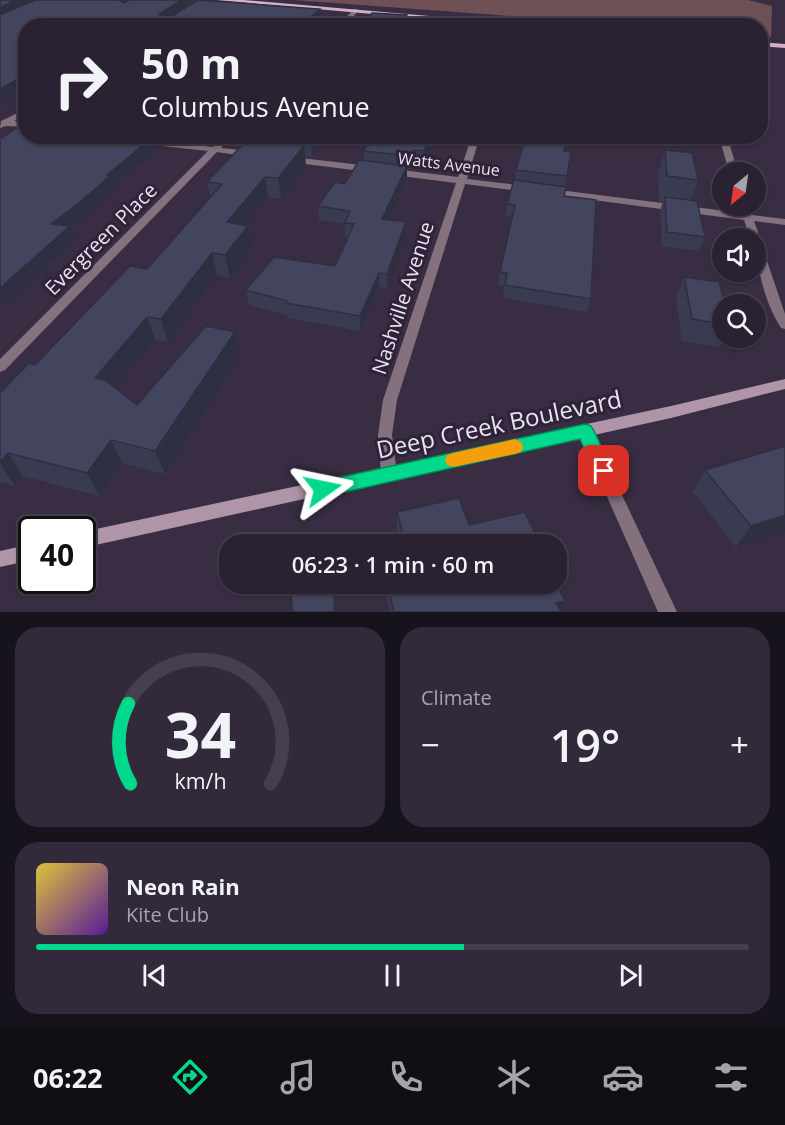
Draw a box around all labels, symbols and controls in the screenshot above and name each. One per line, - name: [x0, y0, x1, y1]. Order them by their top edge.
- text: 50 m: [141, 34, 241, 91]
- icon: right: [42, 42, 120, 120]
- text: Columbus Avenue: [141, 88, 370, 125]
- street label: Watts Avenue: [397, 147, 501, 181]
- north arrow: [712, 162, 766, 216]
- map controls: [712, 162, 766, 348]
- street label: Evergreen Place: [39, 177, 163, 301]
- street label: Nashville Avenue: [365, 218, 440, 378]
- button: sound: [712, 228, 766, 282]
- button: search: [712, 294, 766, 348]
- street label: Deep Creek Boulevard: [373, 381, 624, 466]
- pin: [578, 445, 629, 496]
- icon: arrive: [587, 454, 620, 487]
- position arrow: [291, 457, 355, 521]
- speed limit sign: 40: [18, 516, 96, 594]
- text: 06:23 · 1 min · 60 m: [292, 549, 494, 579]
- text: Climate: [421, 684, 492, 711]
- text: 34: [164, 691, 236, 776]
- text: 19°: [550, 714, 620, 775]
- text: −: [421, 722, 440, 767]
- text: +: [730, 722, 749, 767]
- text: km/h: [174, 766, 226, 795]
- text: Neon Rain: [126, 871, 240, 901]
- text: Kite Club: [126, 901, 209, 928]
- icon: previous: [138, 959, 171, 992]
- icon: pause: [376, 959, 409, 992]
- icon: next: [614, 959, 647, 992]
- icon: directions: [169, 1056, 211, 1098]
- icon: music: [277, 1056, 319, 1098]
- icon: phone: [385, 1056, 427, 1098]
- icon: climate: [493, 1056, 535, 1098]
- icon: car: [602, 1056, 644, 1098]
- icon: filters: [710, 1056, 752, 1098]
- text: 06:22: [33, 1059, 103, 1096]

